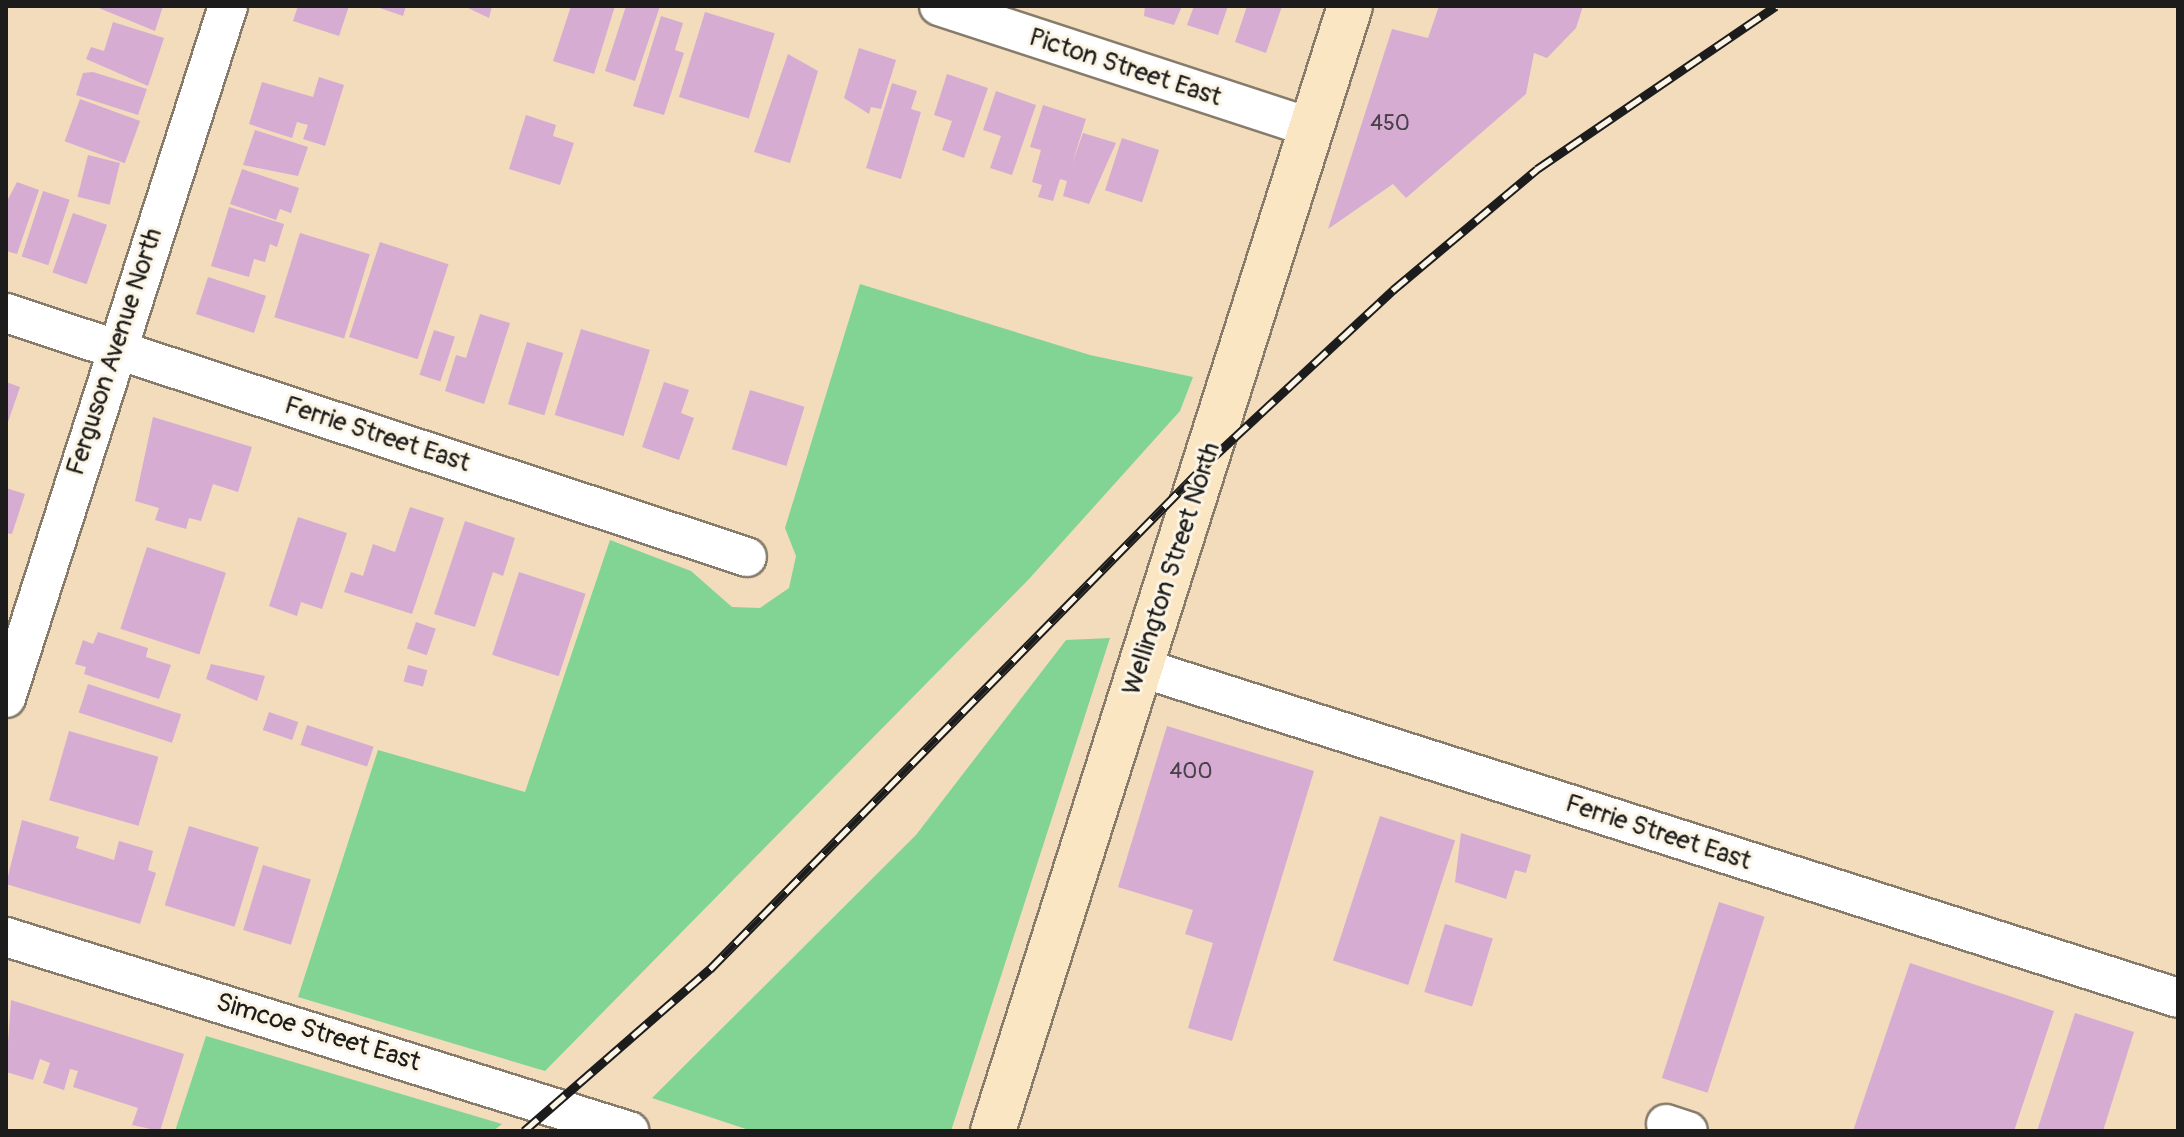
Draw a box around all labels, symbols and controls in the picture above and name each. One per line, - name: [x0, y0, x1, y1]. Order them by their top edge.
- street label: Picton Street East: [1025, 22, 1225, 114]
- house number: 450: [1370, 111, 1410, 137]
- street label: Ferguson Avenue North: [60, 225, 170, 479]
- street label: Ferrie Street East: [280, 390, 474, 480]
- street label: Wellington Street North: [1116, 439, 1228, 699]
- house number: 400: [1170, 759, 1212, 785]
- street label: Ferrie Street East: [1561, 788, 1755, 878]
- street label: Simcoe Street East: [212, 987, 424, 1079]

